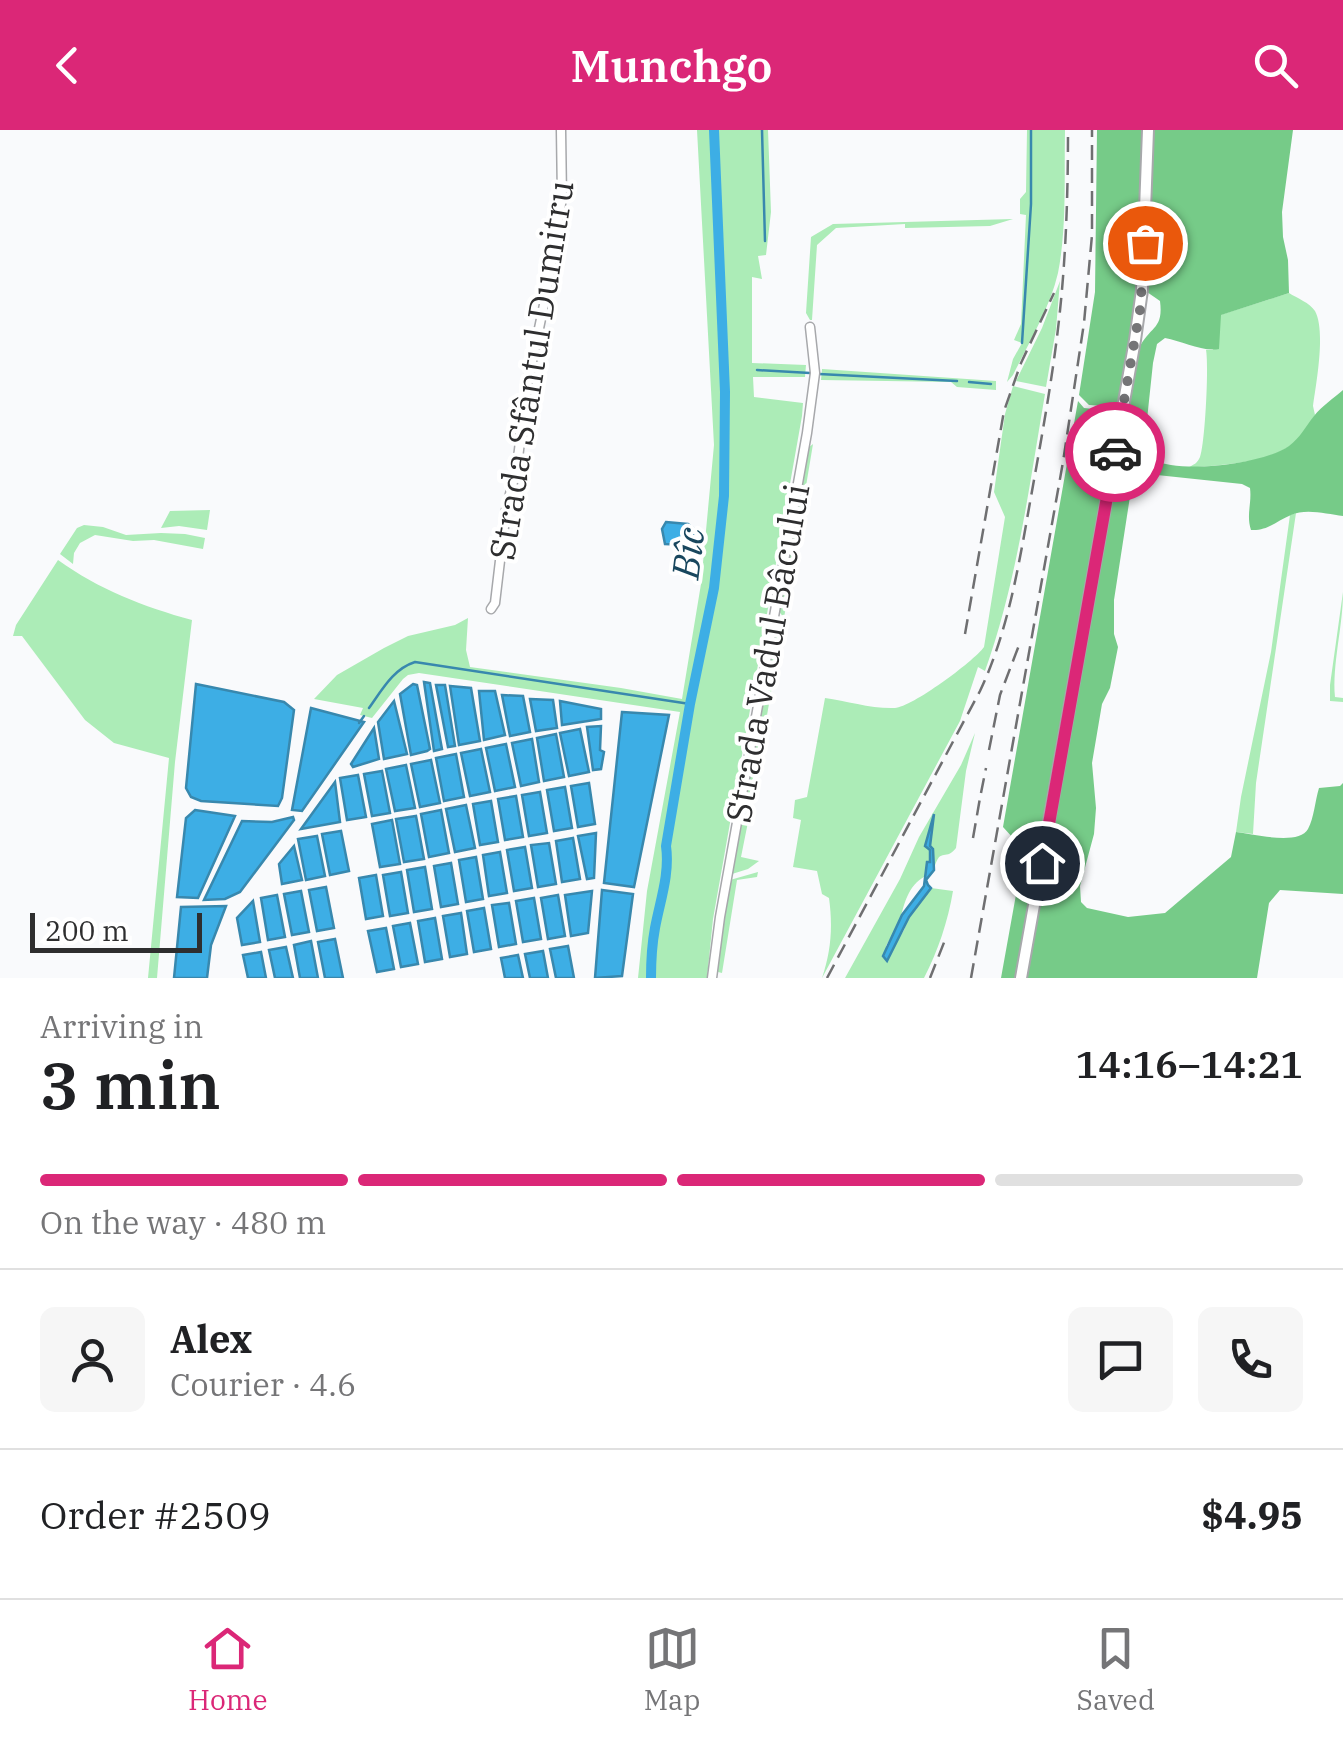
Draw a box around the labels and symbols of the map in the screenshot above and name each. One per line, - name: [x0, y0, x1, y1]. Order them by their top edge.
- street label: Strada Sfântul Dumitru: [478, 177, 584, 563]
- pin: [1103, 201, 1188, 286]
- courier: [1065, 402, 1165, 502]
- street label: Strada Vadul Bâcului: [715, 480, 819, 826]
- water label: Bîc: [659, 525, 714, 582]
- pin: [1000, 821, 1085, 906]
- scale bar: [30, 908, 202, 953]

